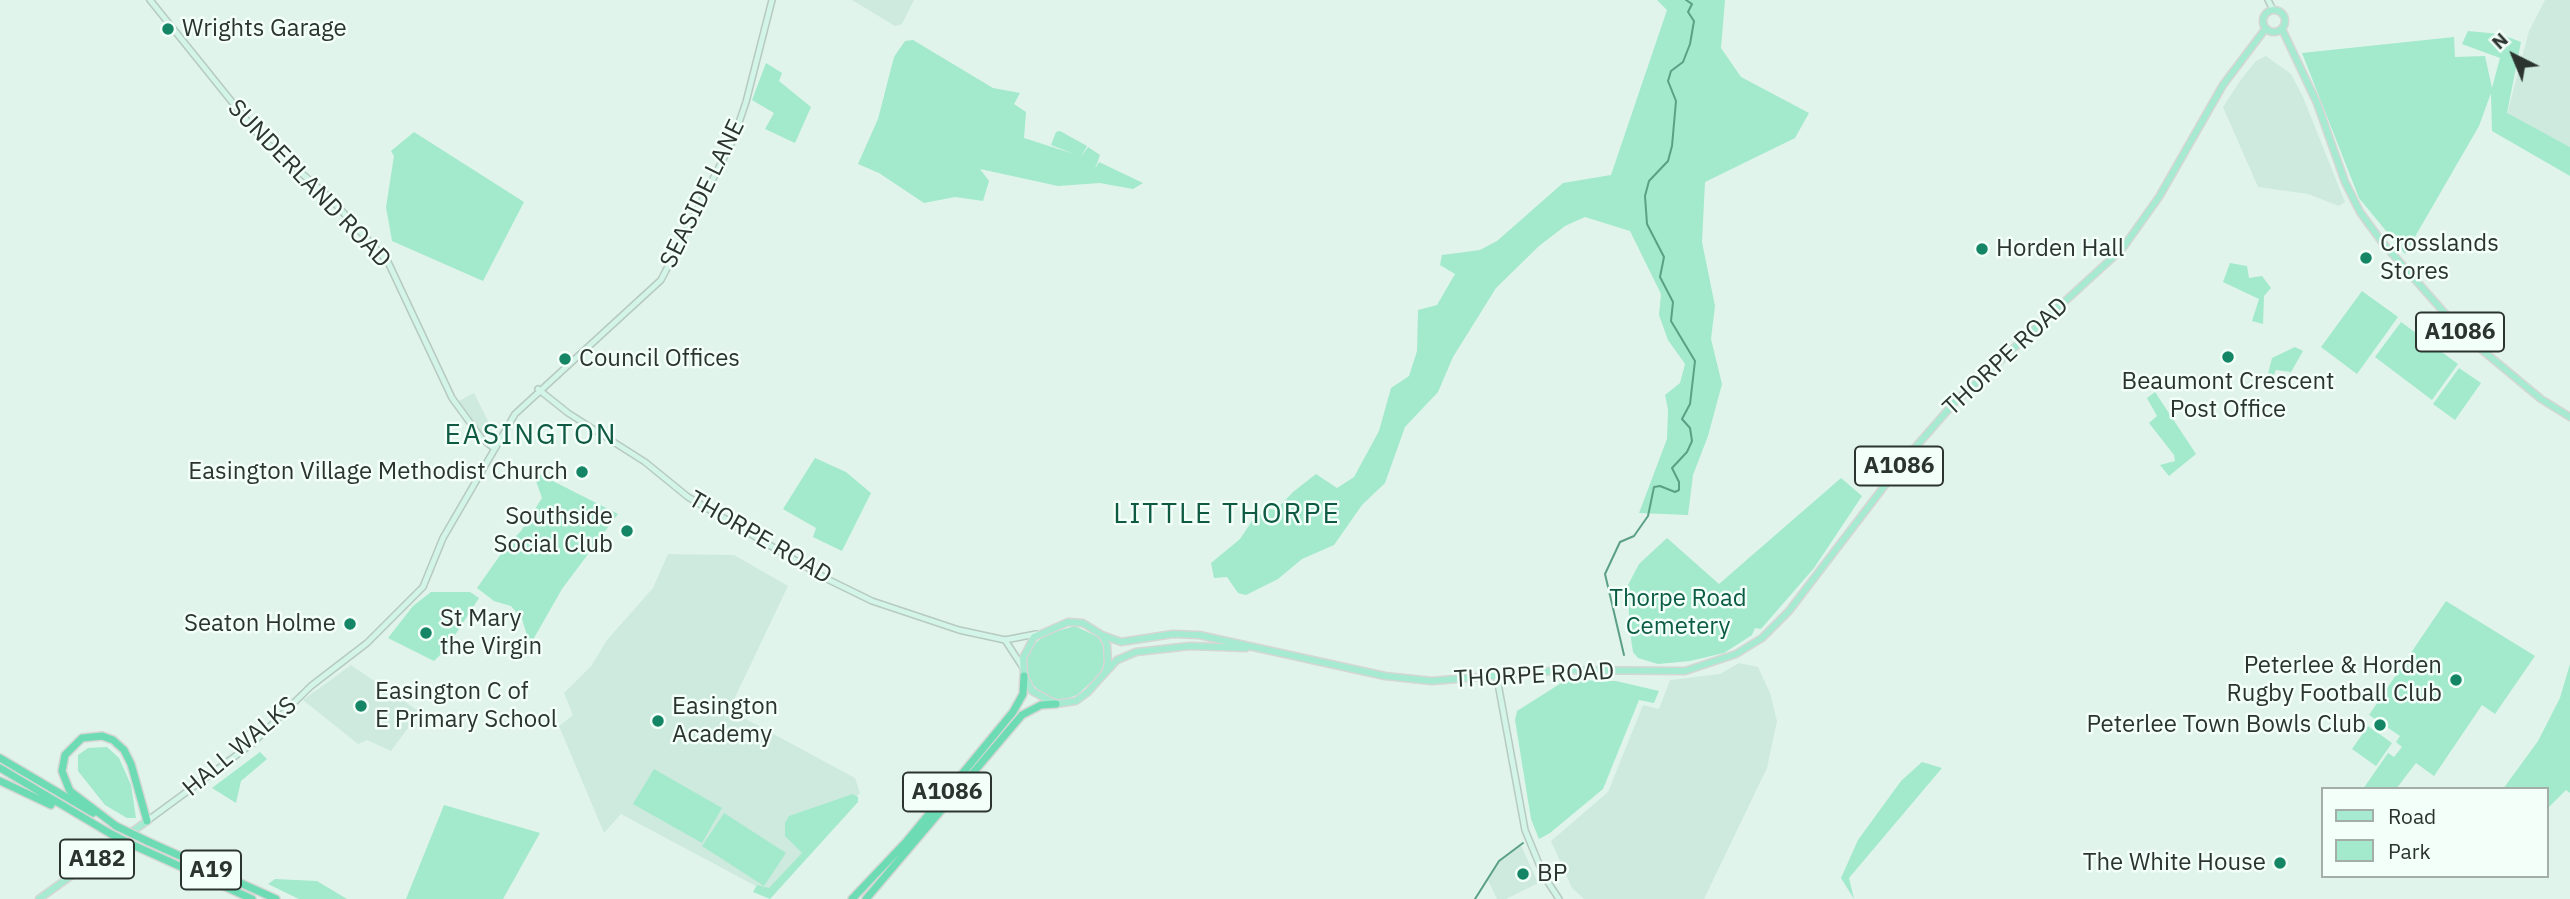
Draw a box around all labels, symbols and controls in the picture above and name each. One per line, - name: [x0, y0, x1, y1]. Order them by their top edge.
- place label: Wrights Garage: [182, 15, 347, 43]
- marker: Wrights Garage: [160, 21, 176, 37]
- north arrow: [2479, 21, 2549, 91]
- text: N: [2486, 27, 2513, 54]
- street label: SUNDERLAND ROAD: [221, 94, 397, 274]
- street label: SEASIDE LANE: [655, 115, 751, 273]
- place label: Crosslands Stores: [2380, 230, 2499, 286]
- place label: Horden Hall: [1996, 235, 2124, 263]
- marker: Horden Hall: [1974, 241, 1990, 257]
- marker: Crosslands Stores: [2358, 250, 2374, 266]
- street label: THORPE ROAD: [1937, 292, 2075, 422]
- road number: A1086: [2416, 312, 2504, 352]
- place label: Council Offices: [579, 345, 740, 373]
- marker: Beaumont Crescent Post Office: [2220, 349, 2236, 365]
- marker: Council Offices: [557, 351, 573, 367]
- place label: Beaumont Crescent Post Office: [2121, 368, 2335, 424]
- district label: EASINGTON: [446, 419, 616, 453]
- road number: A1086: [1855, 446, 1943, 486]
- place label: Easington Village Methodist Church: [188, 458, 568, 486]
- marker: Easington Village Methodist Church: [574, 464, 590, 480]
- street label: THORPE ROAD: [683, 485, 837, 591]
- district label: LITTLE THORPE: [1115, 498, 1339, 532]
- place label: Southside Social Club: [494, 503, 613, 559]
- marker: Southside Social Club: [619, 523, 635, 539]
- park label: Thorpe Road Cemetery: [1609, 585, 1747, 641]
- place label: St Mary the Virgin: [440, 605, 542, 661]
- place label: Seaton Holme: [184, 610, 336, 638]
- marker: Seaton Holme: [342, 616, 358, 632]
- marker: St Mary the Virgin: [418, 625, 434, 641]
- place label: Peterlee & Horden Rugby Football Club: [2226, 652, 2442, 708]
- street label: THORPE ROAD: [1453, 657, 1615, 695]
- marker: Peterlee & Horden Rugby Football Club: [2448, 672, 2464, 688]
- place label: Easington C of E Primary School: [375, 678, 557, 734]
- street label: HALL WALKS: [177, 691, 303, 803]
- place label: Easington Academy: [672, 693, 778, 749]
- marker: Easington C of E Primary School: [353, 698, 369, 714]
- place label: Peterlee Town Bowls Club: [2086, 711, 2366, 739]
- marker: Easington Academy: [650, 713, 666, 729]
- marker: Peterlee Town Bowls Club: [2372, 717, 2388, 733]
- road number: A1086: [903, 772, 991, 812]
- legend: [2322, 787, 2549, 878]
- text: Road: [2388, 802, 2436, 830]
- text: Park: [2388, 837, 2431, 865]
- road number: A182: [60, 839, 134, 878]
- place label: The White House: [2083, 849, 2266, 877]
- road number: A19: [181, 850, 241, 890]
- marker: The White House: [2272, 855, 2288, 871]
- place label: BP: [1537, 860, 1567, 888]
- marker: BP: [1515, 866, 1531, 882]

